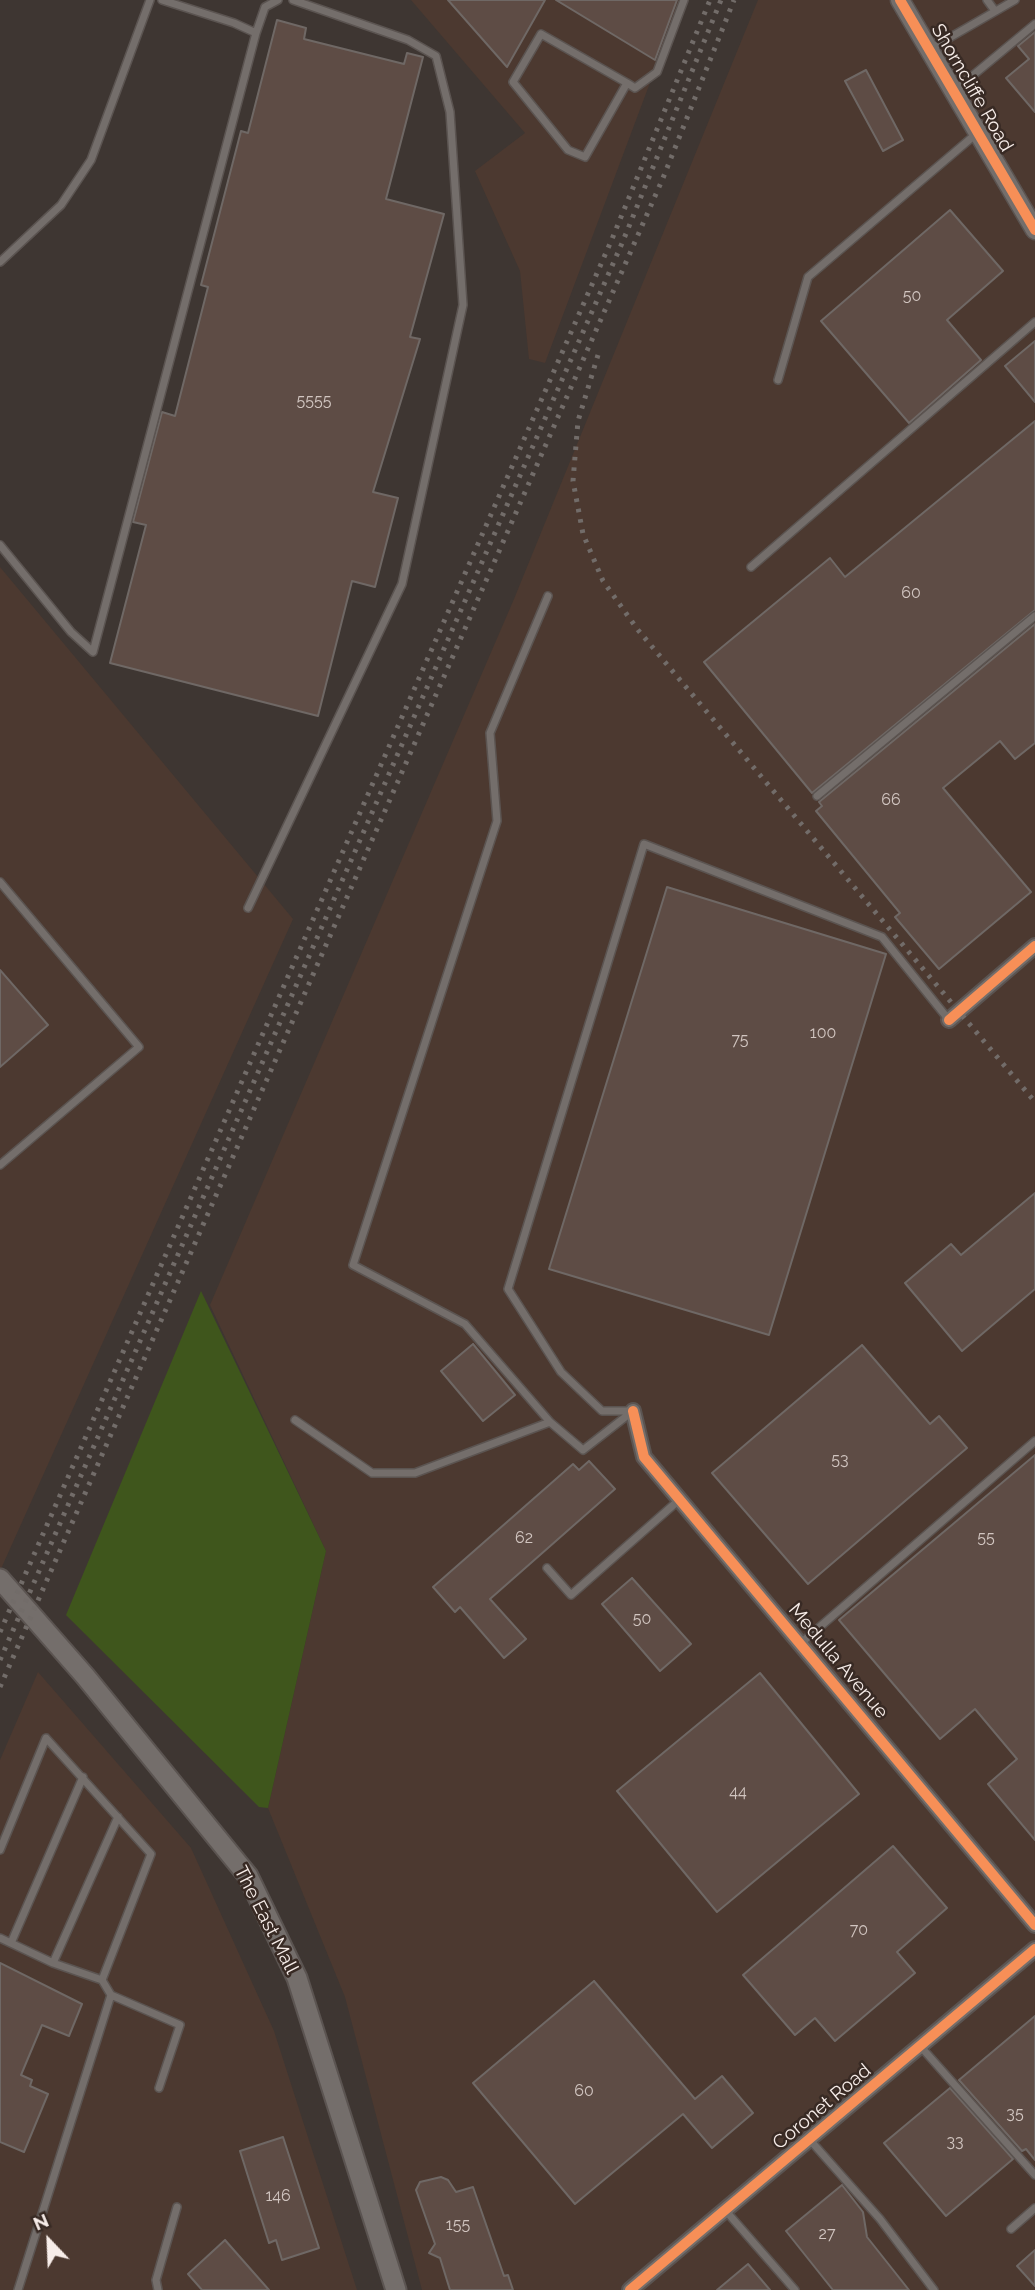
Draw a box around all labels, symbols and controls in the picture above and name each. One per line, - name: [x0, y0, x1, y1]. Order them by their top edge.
- street label: Shorncliffe Road: [926, 20, 1018, 156]
- house number: 50: [903, 286, 921, 306]
- house number: 5555: [297, 391, 331, 411]
- house number: 60: [901, 583, 921, 603]
- house number: 66: [881, 790, 901, 810]
- house number: 100: [810, 1023, 836, 1043]
- house number: 75: [731, 1030, 749, 1050]
- house number: 53: [831, 1450, 849, 1470]
- house number: 62: [515, 1528, 533, 1548]
- house number: 55: [977, 1528, 995, 1548]
- street label: Medulla Avenue: [783, 1599, 893, 1723]
- house number: 50: [633, 1609, 651, 1629]
- house number: 44: [729, 1782, 747, 1802]
- street label: The East Mall: [229, 1862, 303, 1978]
- house number: 70: [850, 1920, 868, 1940]
- street label: Coronet Road: [768, 2059, 876, 2155]
- house number: 60: [574, 2081, 594, 2101]
- house number: 35: [1006, 2104, 1024, 2124]
- house number: 33: [946, 2132, 964, 2152]
- house number: 146: [265, 2186, 291, 2206]
- north arrow: [14, 2206, 84, 2276]
- text: N: [30, 2209, 52, 2235]
- house number: 155: [446, 2215, 470, 2235]
- house number: 27: [819, 2224, 835, 2244]

